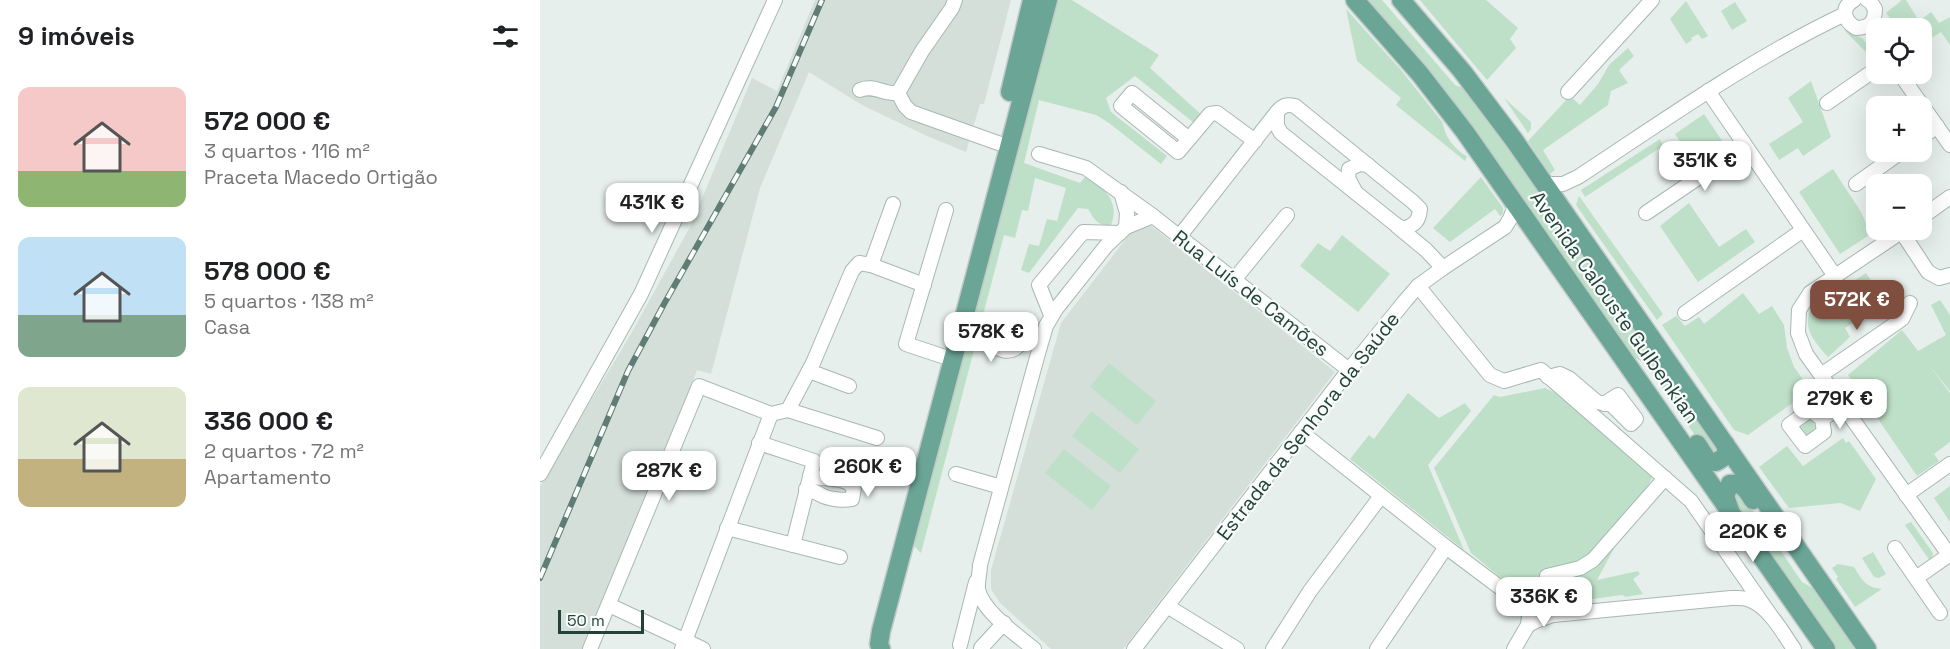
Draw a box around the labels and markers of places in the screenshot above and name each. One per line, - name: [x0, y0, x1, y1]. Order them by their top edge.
- pin: 351K €: [1656, 141, 1754, 192]
- pin: 431K €: [603, 183, 701, 234]
- pin: 572K €: [1808, 280, 1906, 331]
- pin: 578K €: [942, 312, 1040, 363]
- pin: 279K €: [1791, 379, 1889, 430]
- pin: 260K €: [819, 447, 917, 498]
- pin: 287K €: [620, 451, 718, 502]
- pin: 220K €: [1704, 512, 1802, 563]
- pin: 336K €: [1495, 577, 1593, 628]

